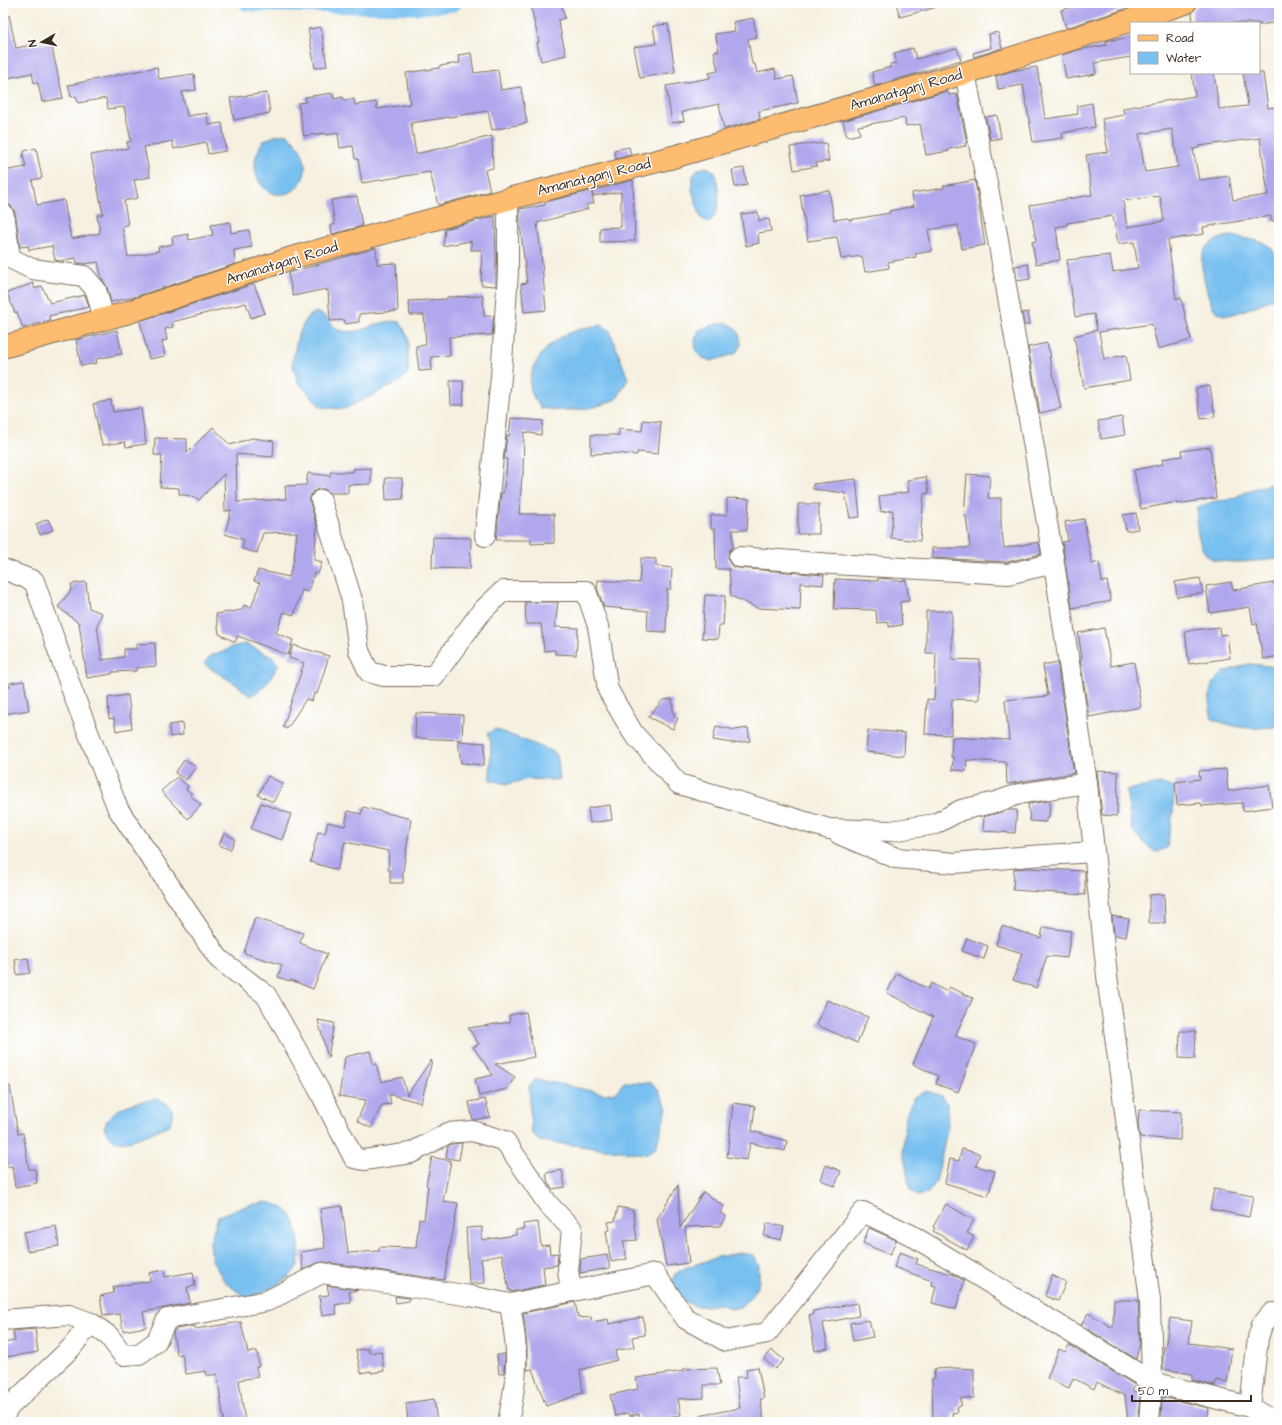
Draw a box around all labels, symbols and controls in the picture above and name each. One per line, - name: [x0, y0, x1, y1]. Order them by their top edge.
- north arrow: [22, 22, 62, 62]
- legend: [1130, 22, 1260, 74]
- text: Road: [1166, 30, 1194, 47]
- text: N: [25, 39, 41, 48]
- text: Water: [1166, 50, 1202, 67]
- street label: Amanatganj Road: [847, 64, 965, 117]
- street label: Amanatganj Road: [535, 153, 653, 202]
- street label: Amanatganj Road: [223, 236, 341, 291]
- scale bar: [1132, 1377, 1251, 1403]
- text: 50 m: [1138, 1383, 1169, 1400]

